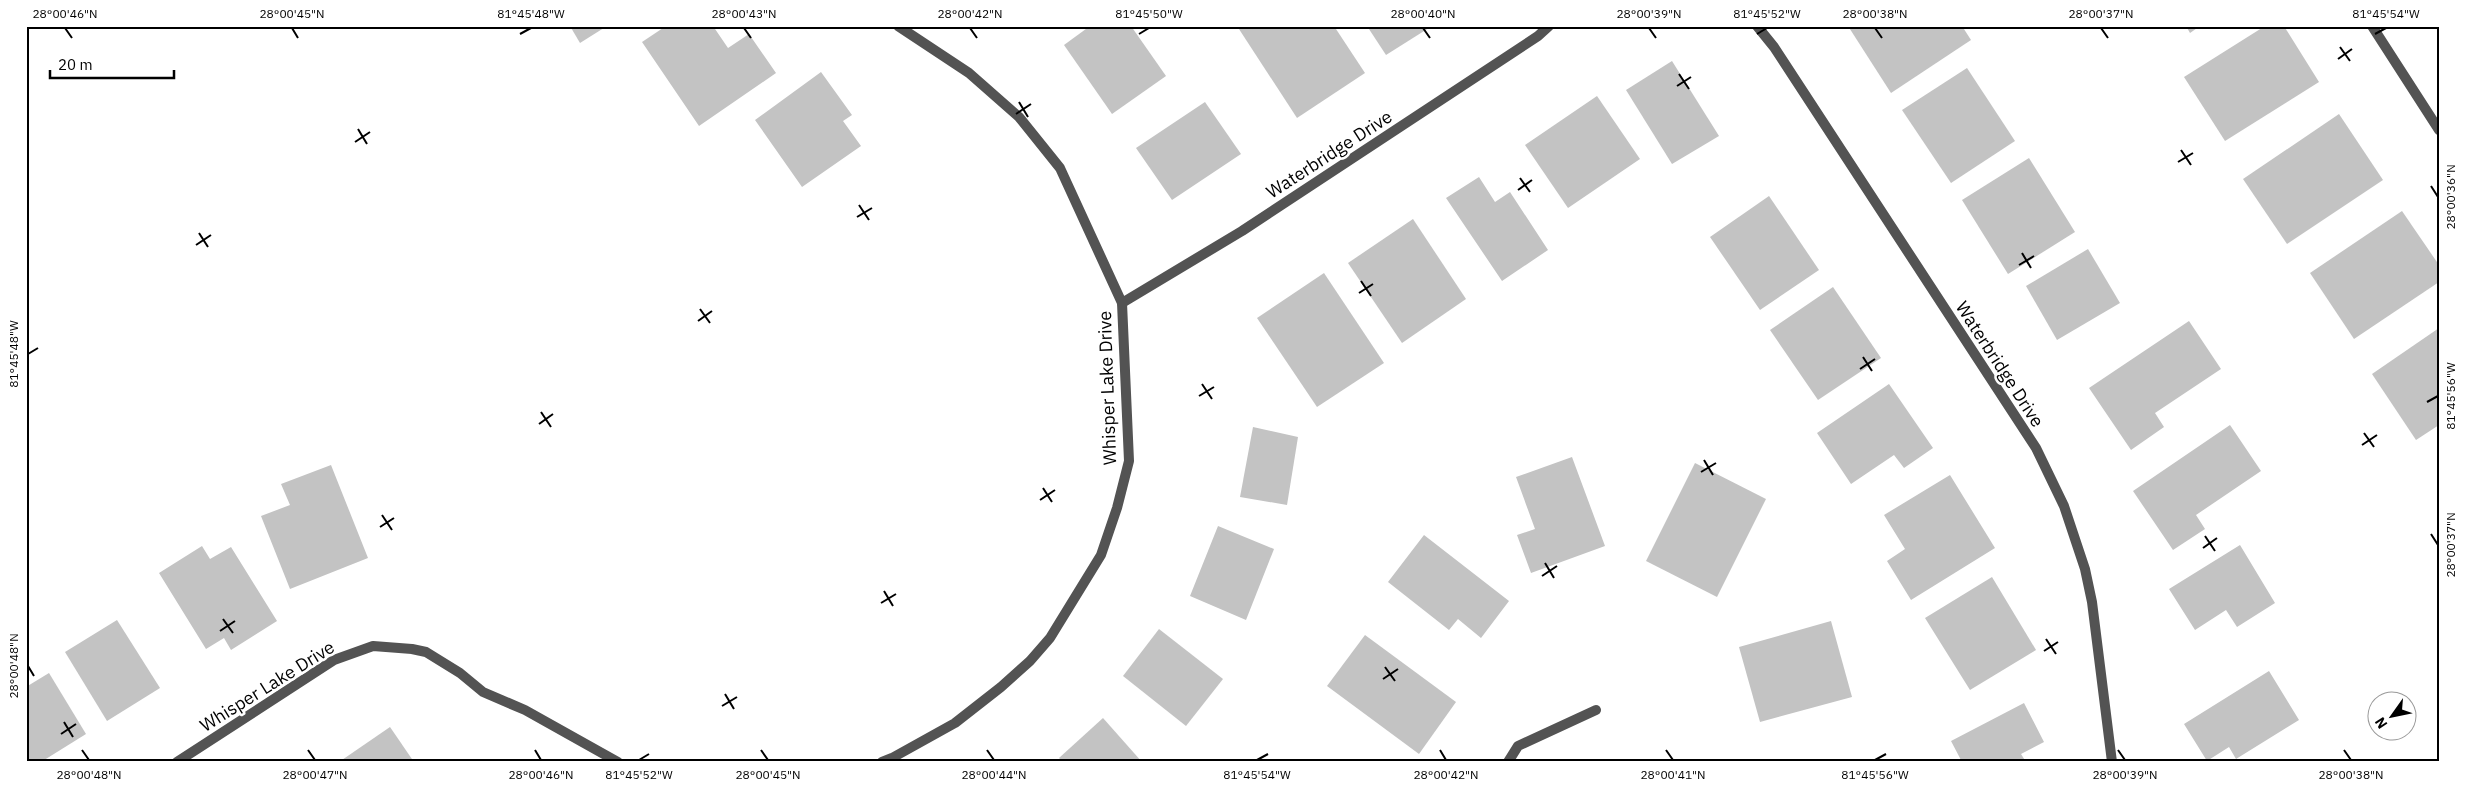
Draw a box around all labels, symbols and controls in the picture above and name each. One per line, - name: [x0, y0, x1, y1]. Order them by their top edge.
- text: 28°00'46"N: [32, 6, 98, 21]
- text: 28°00'45"N: [259, 6, 325, 21]
- text: 81°45'48"W: [497, 6, 565, 21]
- text: 28°00'43"N: [711, 6, 777, 21]
- text: 28°00'42"N: [937, 6, 1003, 21]
- text: 81°45'50"W: [1115, 6, 1183, 21]
- text: 28°00'40"N: [1390, 6, 1456, 21]
- text: 28°00'39"N: [1616, 6, 1682, 21]
- text: 81°45'52"W: [1733, 6, 1801, 21]
- text: 28°00'38"N: [1842, 6, 1908, 21]
- text: 28°00'37"N: [2068, 6, 2134, 21]
- text: 81°45'54"W: [2352, 6, 2420, 21]
- scale bar: [50, 48, 174, 80]
- text: 20 m: [58, 55, 93, 74]
- street label: Waterbridge Drive: [1262, 105, 1396, 203]
- text: 28°00'36"N: [2443, 164, 2458, 230]
- street label: Waterbridge Drive: [1951, 297, 2049, 431]
- street label: Whisper Lake Drive: [1093, 310, 1121, 466]
- text: 81°45'48"W: [6, 320, 21, 388]
- text: 81°45'56"W: [2443, 362, 2458, 430]
- text: 28°00'37"N: [2443, 512, 2458, 578]
- text: 28°00'48"N: [6, 633, 21, 699]
- street label: Whisper Lake Drive: [195, 635, 339, 737]
- north arrow: [2368, 690, 2418, 740]
- text: N: [2371, 714, 2391, 732]
- text: 28°00'48"N: [56, 767, 122, 782]
- text: 28°00'47"N: [282, 767, 348, 782]
- text: 28°00'46"N: [508, 767, 574, 782]
- text: 81°45'52"W: [605, 767, 673, 782]
- text: 28°00'45"N: [735, 767, 801, 782]
- text: 28°00'44"N: [961, 767, 1027, 782]
- text: 81°45'54"W: [1223, 767, 1291, 782]
- text: 28°00'42"N: [1413, 767, 1479, 782]
- text: 28°00'41"N: [1640, 767, 1706, 782]
- text: 81°45'56"W: [1841, 767, 1909, 782]
- text: 28°00'39"N: [2092, 767, 2158, 782]
- text: 28°00'38"N: [2318, 767, 2384, 782]

